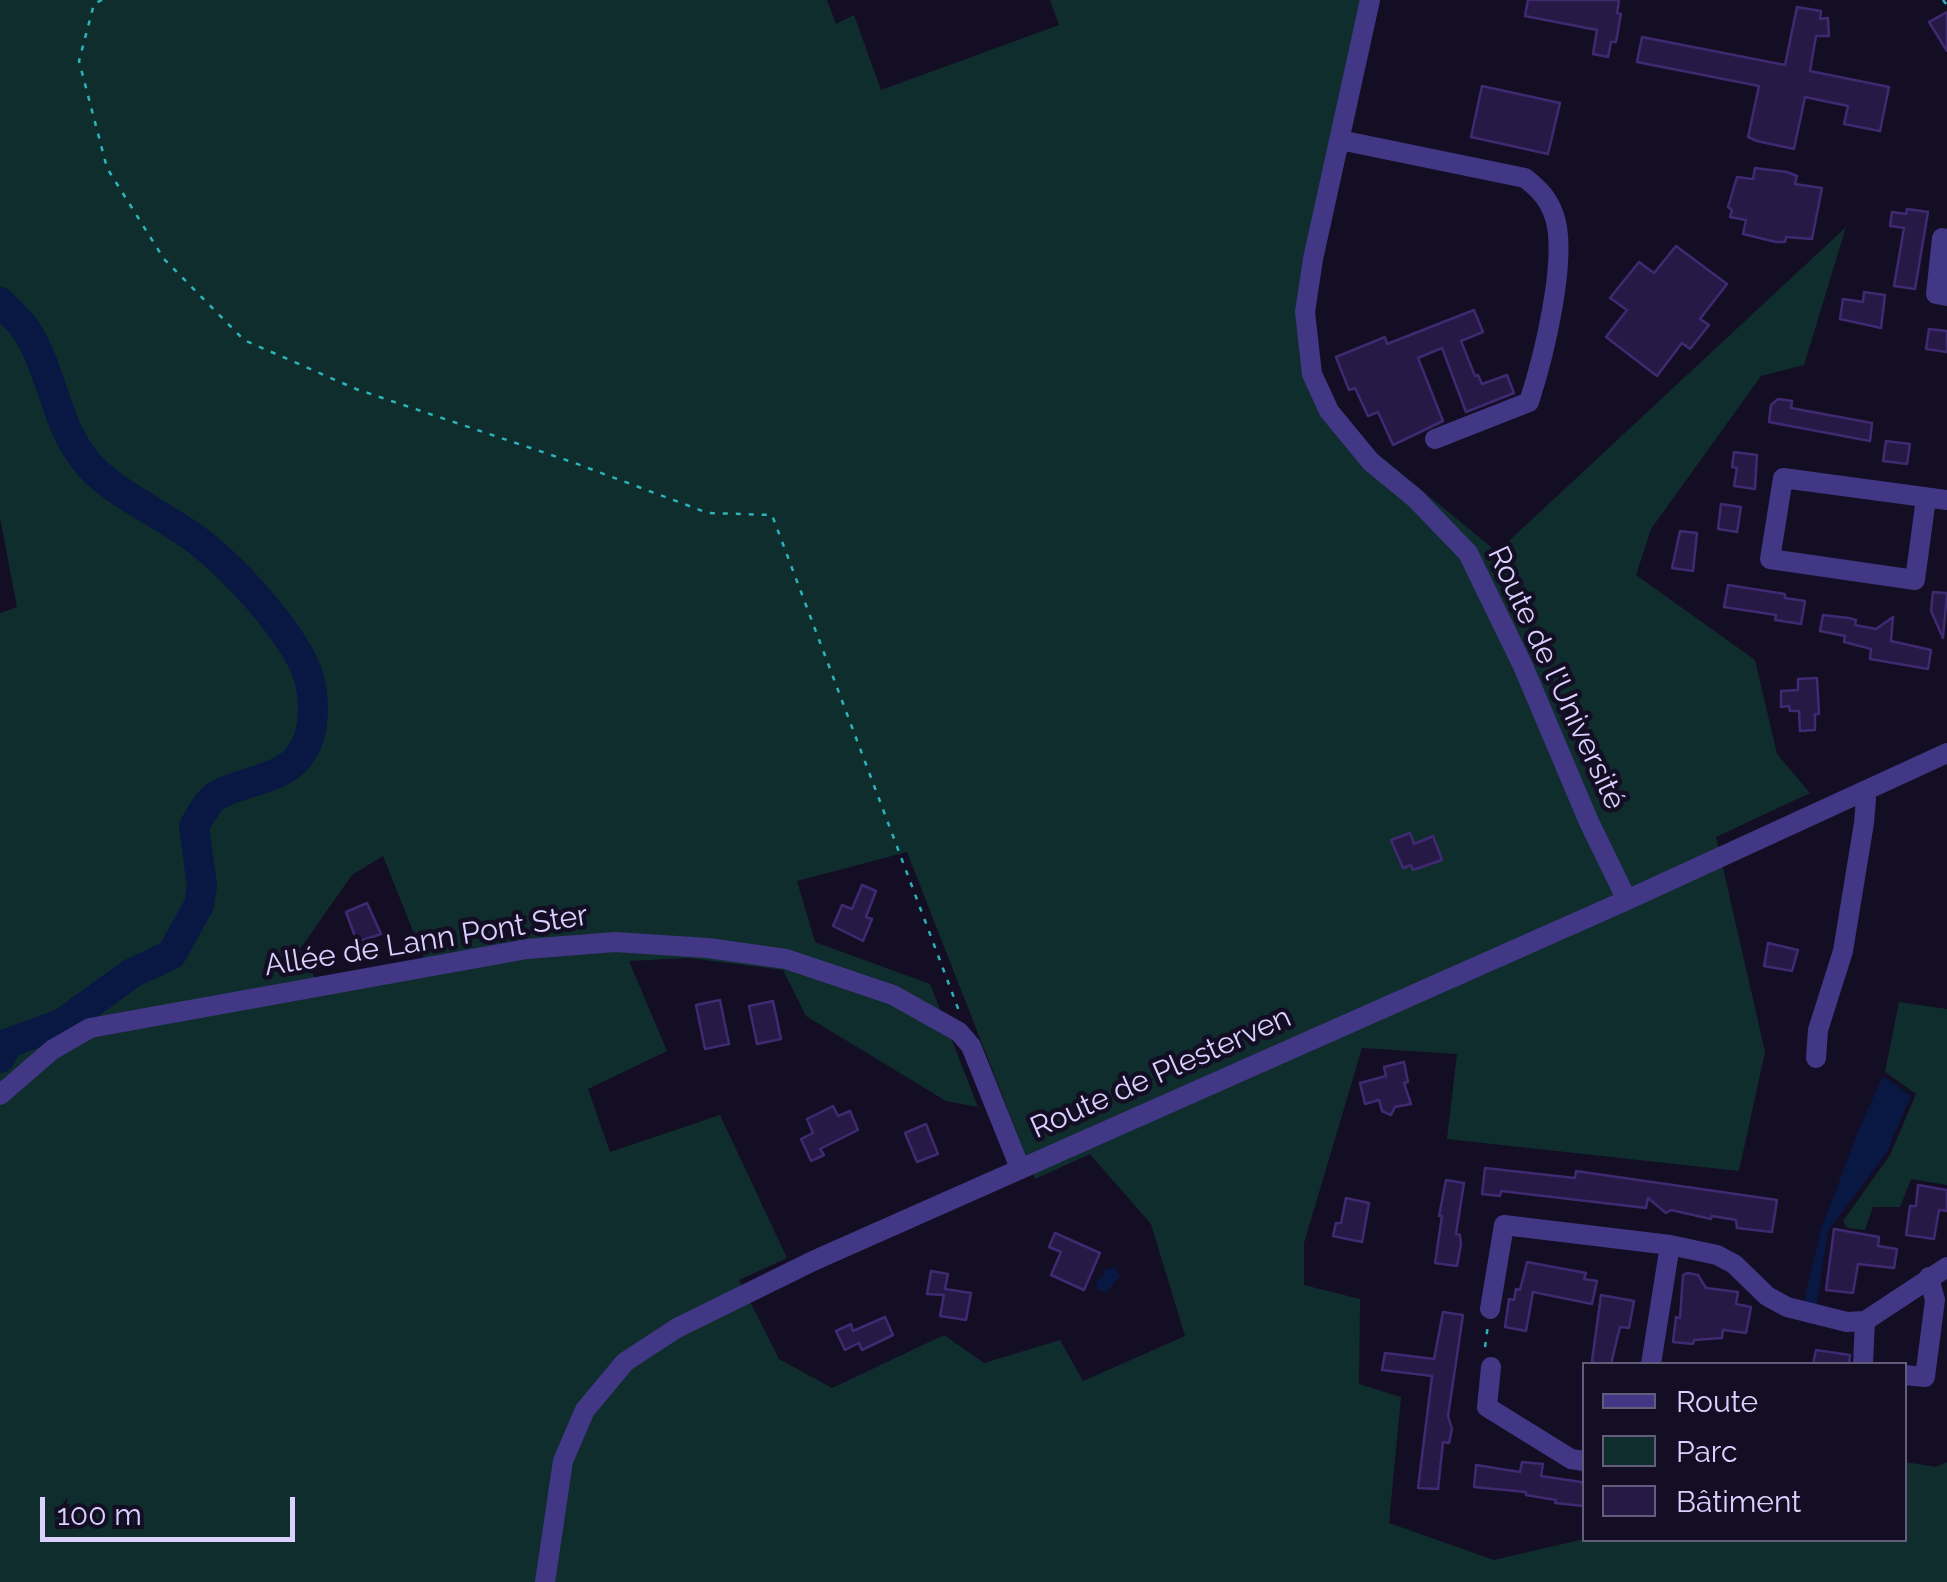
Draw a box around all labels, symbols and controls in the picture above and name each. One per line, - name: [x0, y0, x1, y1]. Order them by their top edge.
- street label: Route de l'Université: [1479, 541, 1633, 815]
- street label: Allée de Lann Pont Ster: [262, 898, 590, 984]
- street label: Route de Plesterven: [1025, 999, 1297, 1147]
- legend: [1582, 1362, 1907, 1542]
- text: Route: [1676, 1384, 1758, 1419]
- text: Parc: [1676, 1434, 1737, 1469]
- scale bar: [45, 1477, 300, 1539]
- text: Bâtiment: [1676, 1484, 1801, 1519]
- text: 100 m: [57, 1497, 142, 1532]

